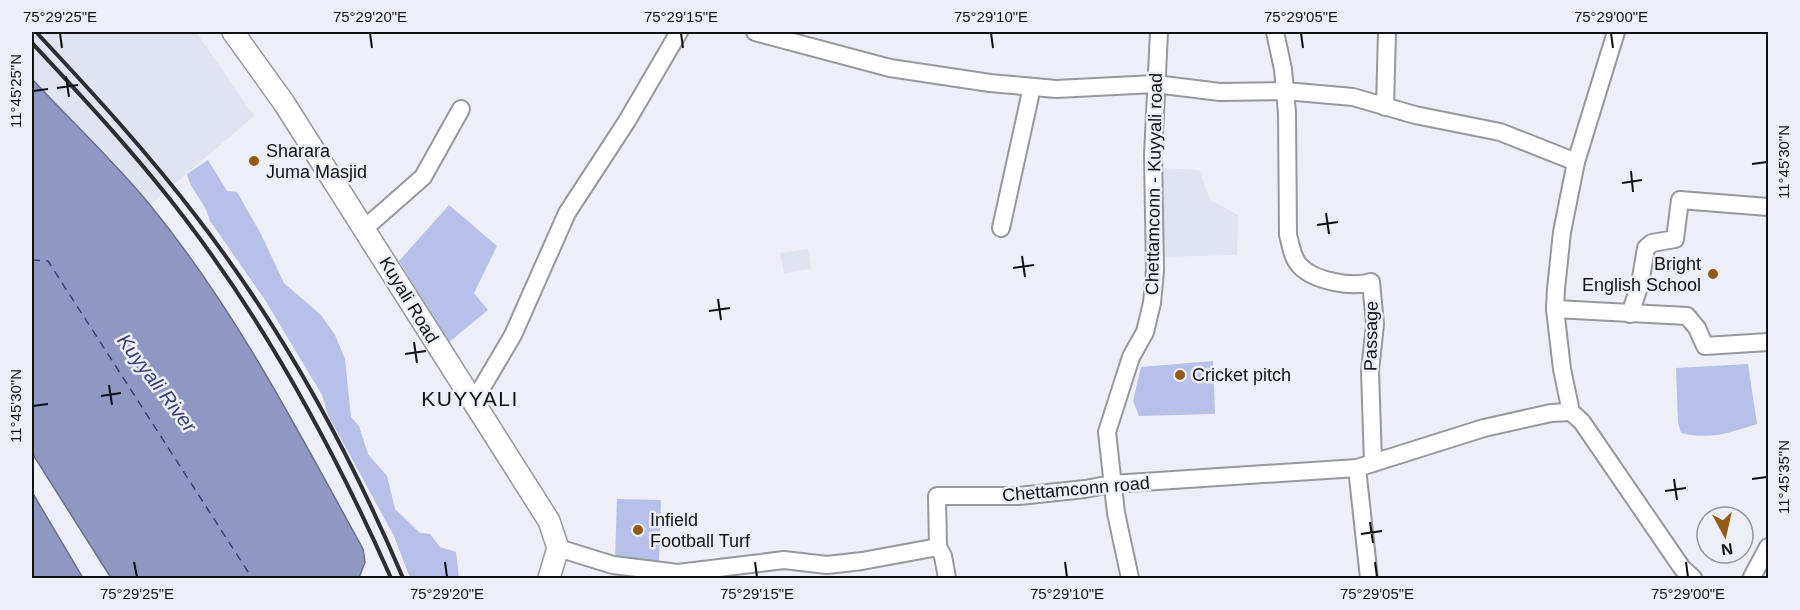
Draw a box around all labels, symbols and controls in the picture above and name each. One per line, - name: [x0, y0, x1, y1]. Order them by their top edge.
- text: 75°29'25"E: [23, 8, 97, 25]
- text: 75°29'20"E: [333, 8, 407, 25]
- text: 75°29'15"E: [644, 8, 718, 25]
- text: 75°29'10"E: [954, 8, 1028, 25]
- text: 75°29'05"E: [1264, 8, 1338, 25]
- text: 75°29'00"E: [1574, 8, 1648, 25]
- text: 11°45'25"N: [7, 54, 24, 128]
- street label: Chettamconn - Kuyyali road: [1142, 73, 1166, 295]
- text: 11°45'30"N: [1775, 125, 1792, 199]
- place label: Sharara Juma Masjid: [266, 141, 367, 182]
- marker: Sharara Juma Masjid: [247, 154, 261, 168]
- street label: Kuyali Road: [375, 253, 443, 347]
- place label: Bright English School: [1582, 254, 1701, 295]
- marker: Bright English School: [1706, 267, 1720, 281]
- street label: Passage: [1360, 301, 1382, 371]
- water label: Kuyyali River: [113, 330, 202, 437]
- place label: Cricket pitch: [1192, 365, 1291, 385]
- marker: Cricket pitch: [1173, 368, 1187, 382]
- text: 11°45'30"N: [7, 369, 24, 443]
- district label: KUYYALI: [421, 387, 519, 410]
- text: 11°45'35"N: [1775, 440, 1792, 514]
- street label: Chettamconn road: [1001, 473, 1151, 505]
- north arrow: [1695, 505, 1755, 565]
- place label: Infield Football Turf: [650, 510, 751, 551]
- marker: Infield Football Turf: [631, 523, 645, 537]
- text: N: [1720, 540, 1734, 559]
- text: 75°29'25"E: [100, 585, 174, 602]
- text: 75°29'20"E: [410, 585, 484, 602]
- text: 75°29'15"E: [720, 585, 794, 602]
- text: 75°29'10"E: [1030, 585, 1104, 602]
- text: 75°29'05"E: [1340, 585, 1414, 602]
- text: 75°29'00"E: [1651, 585, 1725, 602]

